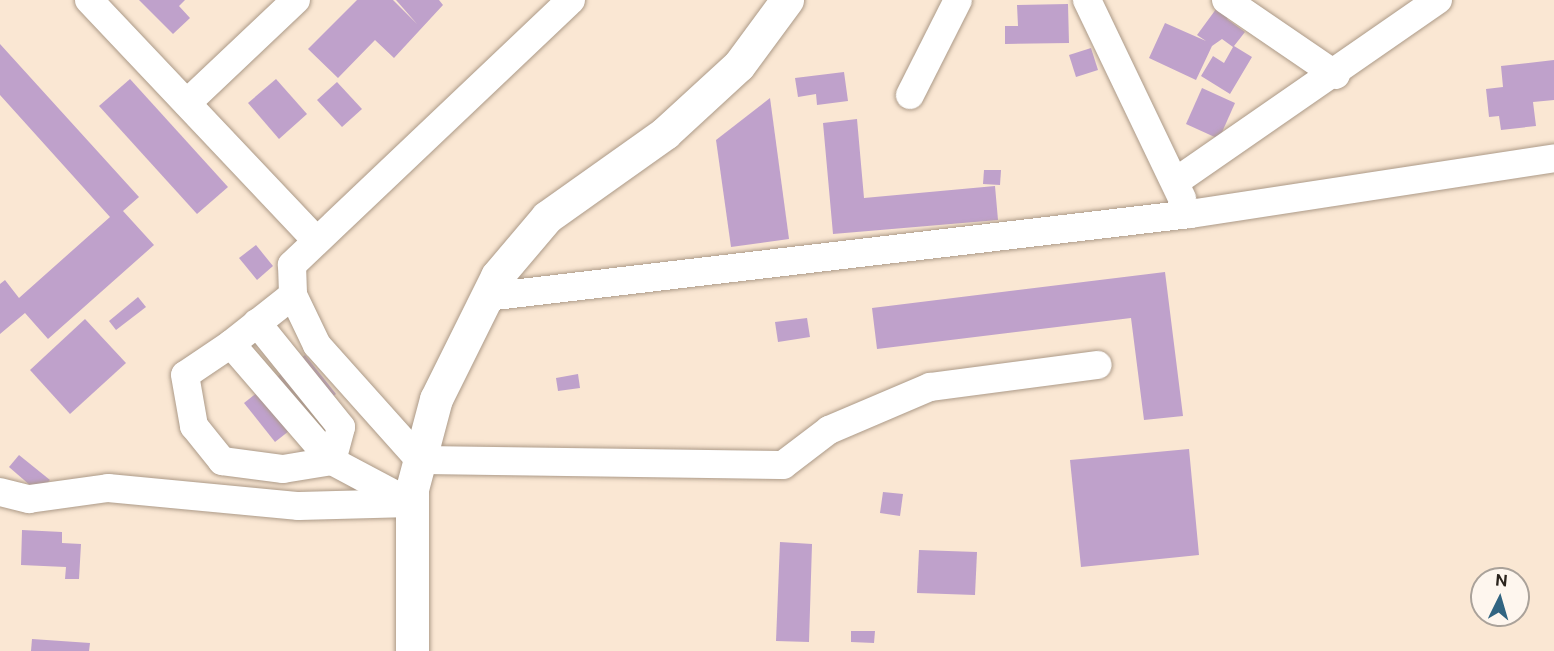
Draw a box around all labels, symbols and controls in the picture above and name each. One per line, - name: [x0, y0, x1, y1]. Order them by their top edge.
- north arrow: [1470, 567, 1530, 627]
- text: N: [1494, 571, 1508, 591]

